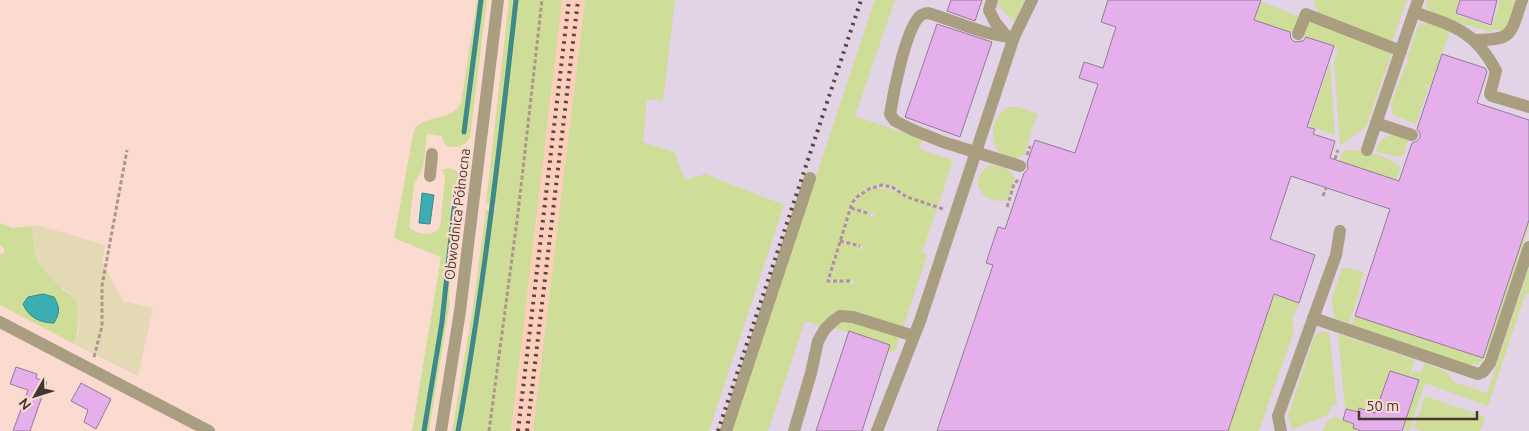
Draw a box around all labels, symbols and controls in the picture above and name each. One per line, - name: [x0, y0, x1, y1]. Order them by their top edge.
- street label: Obwodnica Północna: [441, 147, 473, 281]
- north arrow: [10, 371, 60, 421]
- scale bar: [1359, 388, 1476, 420]
- text: N: [15, 395, 34, 413]
- text: 50 m: [1366, 397, 1399, 414]

